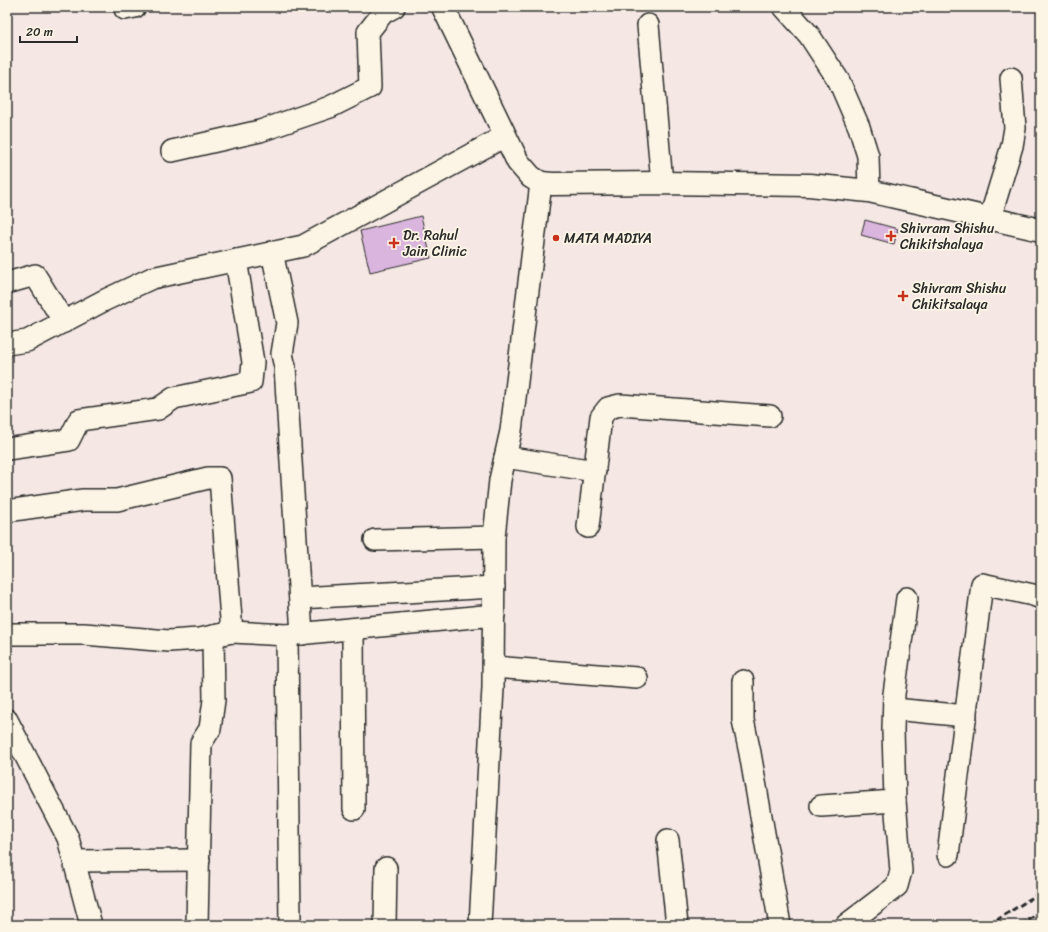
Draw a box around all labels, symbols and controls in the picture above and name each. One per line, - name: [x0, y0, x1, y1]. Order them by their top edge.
- scale bar: [20, 18, 77, 44]
- text: 20 m: [26, 21, 53, 43]
- place label: Shivram Shishu Chikitshalaya: [900, 216, 995, 257]
- place label: Dr. Rahul Jain Clinic: [402, 223, 467, 264]
- place label: MATA MADIYA: [564, 226, 652, 251]
- marker: Shivram Shishu Chikitshalaya: [885, 230, 897, 242]
- marker: MATA MADIYA: [551, 233, 561, 243]
- marker: Dr. Rahul Jain Clinic: [388, 237, 400, 249]
- place label: Shivram Shishu Chikitsalaya: [912, 276, 1007, 317]
- marker: Shivram Shishu Chikitsalaya: [897, 290, 909, 302]

